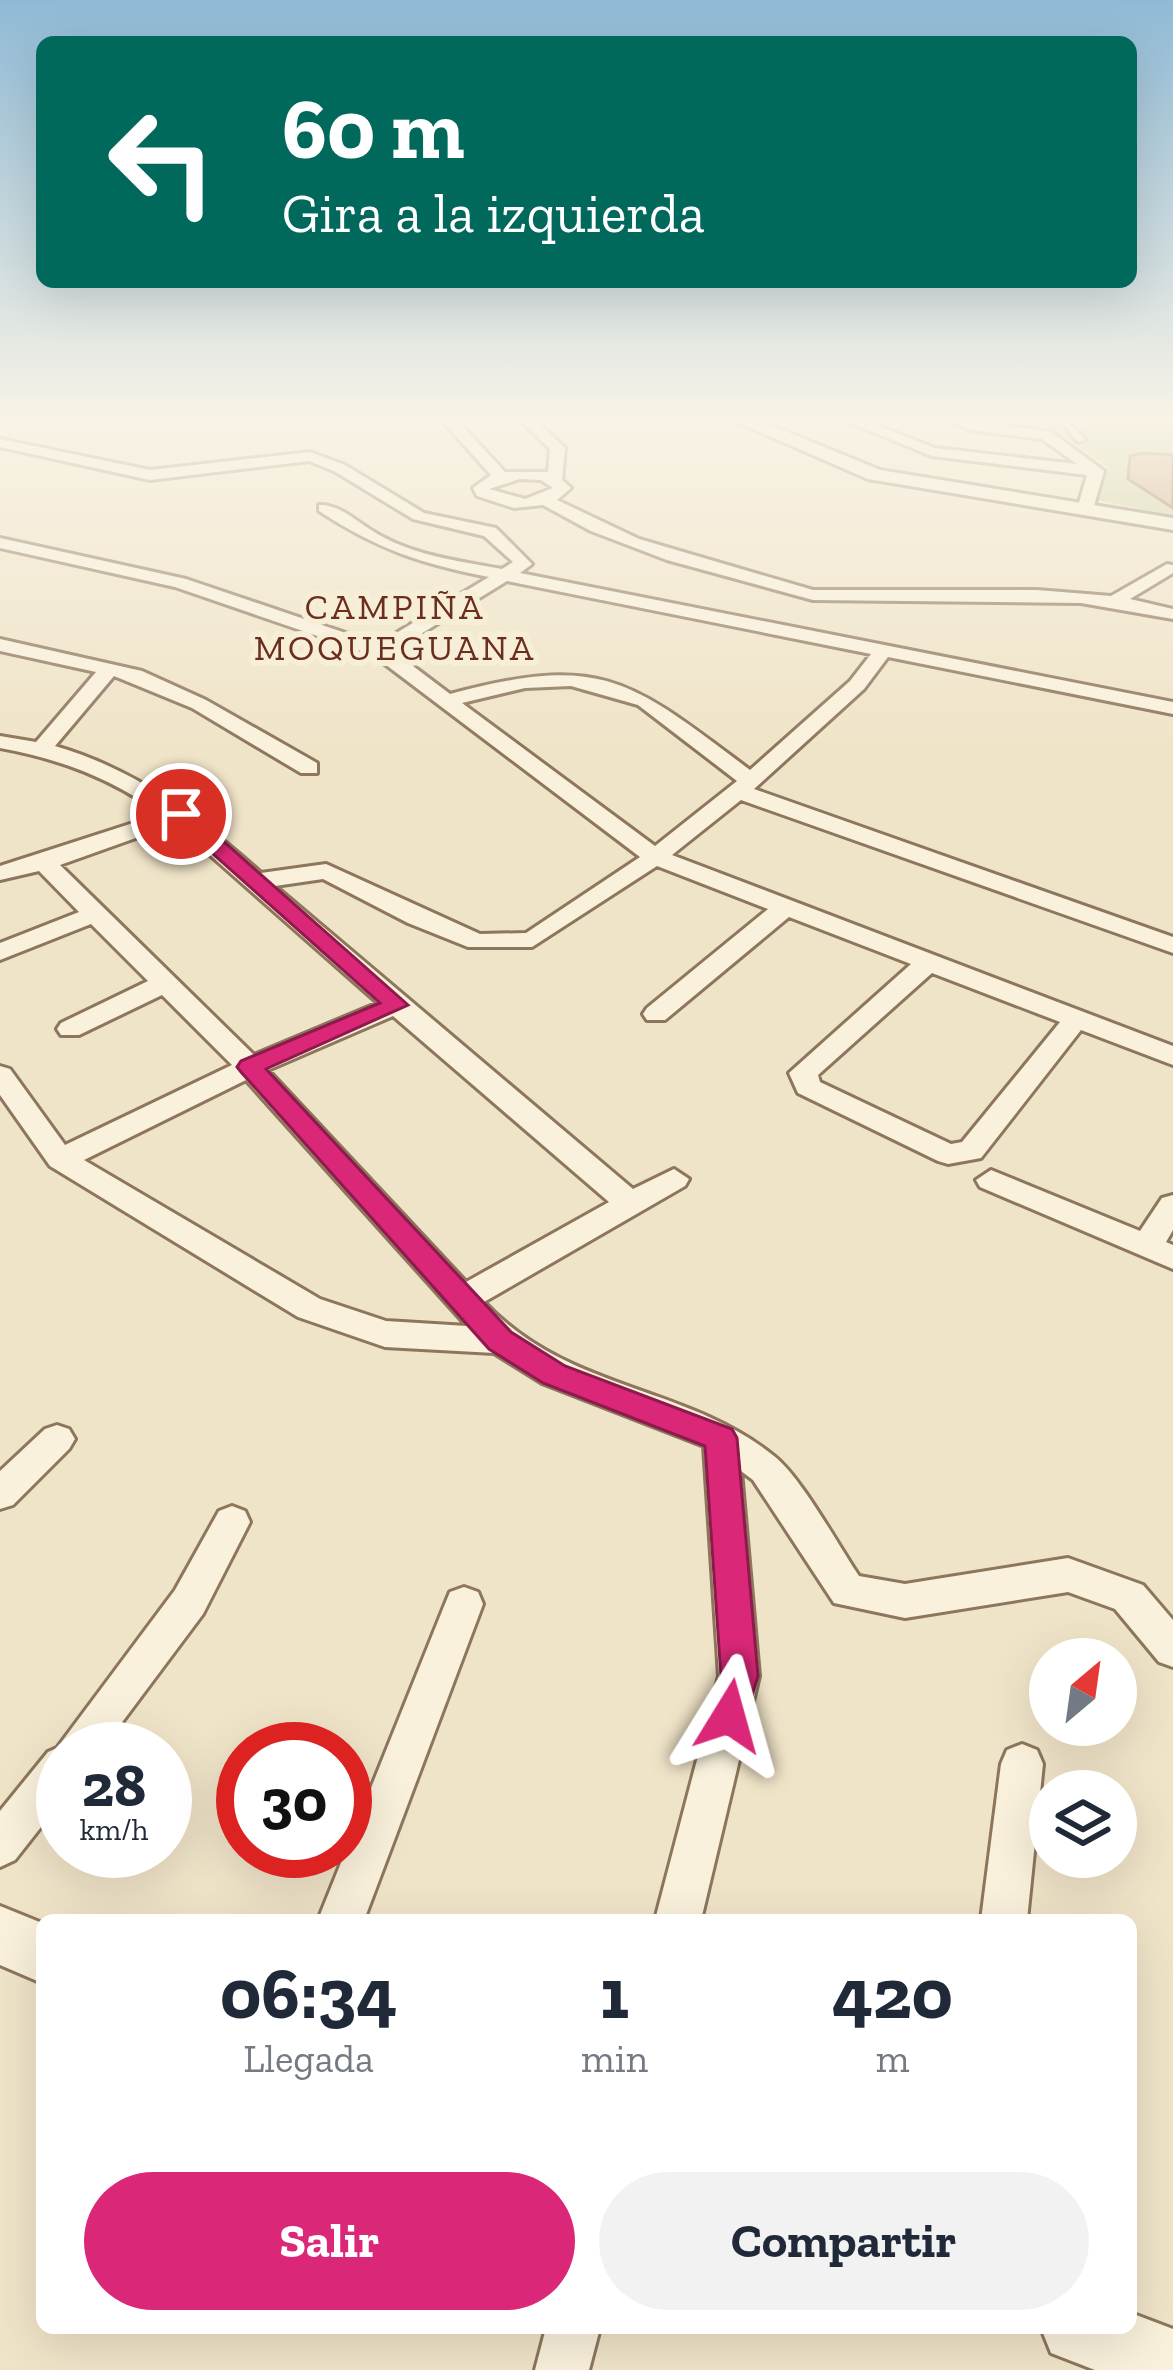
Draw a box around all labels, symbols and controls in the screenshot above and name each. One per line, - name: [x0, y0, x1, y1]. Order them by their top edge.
- text: 60 m: [282, 79, 465, 180]
- icon: left: [84, 84, 240, 240]
- text: Gira a la izquierda: [282, 181, 705, 246]
- district label: CAMPIÑA MOQUEGUANA: [254, 585, 536, 669]
- pin: [130, 763, 232, 865]
- icon: arrive: [148, 781, 214, 847]
- north arrow: [1029, 1638, 1137, 1746]
- map controls: [1029, 1638, 1137, 1878]
- position arrow: [666, 1653, 792, 1779]
- speed limit sign: 30: [216, 1722, 372, 1878]
- text: 28: [82, 1749, 146, 1821]
- button: layers: [1029, 1770, 1137, 1878]
- text: km/h: [80, 1812, 148, 1848]
- text: 06:34: [220, 1950, 397, 2036]
- text: 1: [600, 1950, 629, 2036]
- text: 420: [832, 1950, 953, 2036]
- text: Llegada: [243, 2035, 374, 2082]
- text: min: [581, 2035, 648, 2082]
- text: m: [876, 2035, 909, 2082]
- button: Salir: [84, 2172, 575, 2310]
- button: Compartir: [599, 2172, 1089, 2310]

